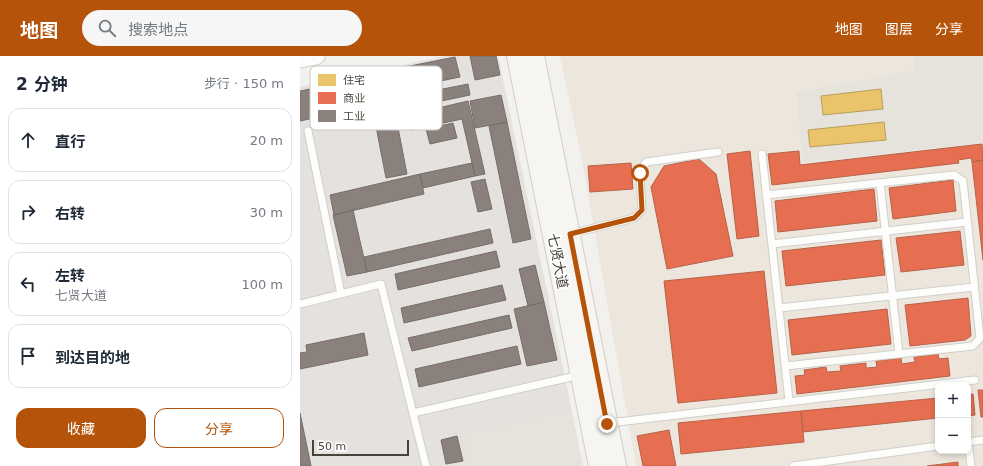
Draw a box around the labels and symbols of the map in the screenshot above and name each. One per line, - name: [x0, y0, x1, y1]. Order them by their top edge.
- legend: [310, 66, 442, 130]
- text: 住宅: [343, 74, 365, 87]
- text: 商业: [343, 92, 365, 105]
- text: 工业: [343, 110, 365, 123]
- route start: [631, 164, 649, 182]
- street label: 七贤大道: [545, 232, 571, 290]
- route end: [598, 415, 616, 433]
- scale bar: [312, 438, 409, 457]

